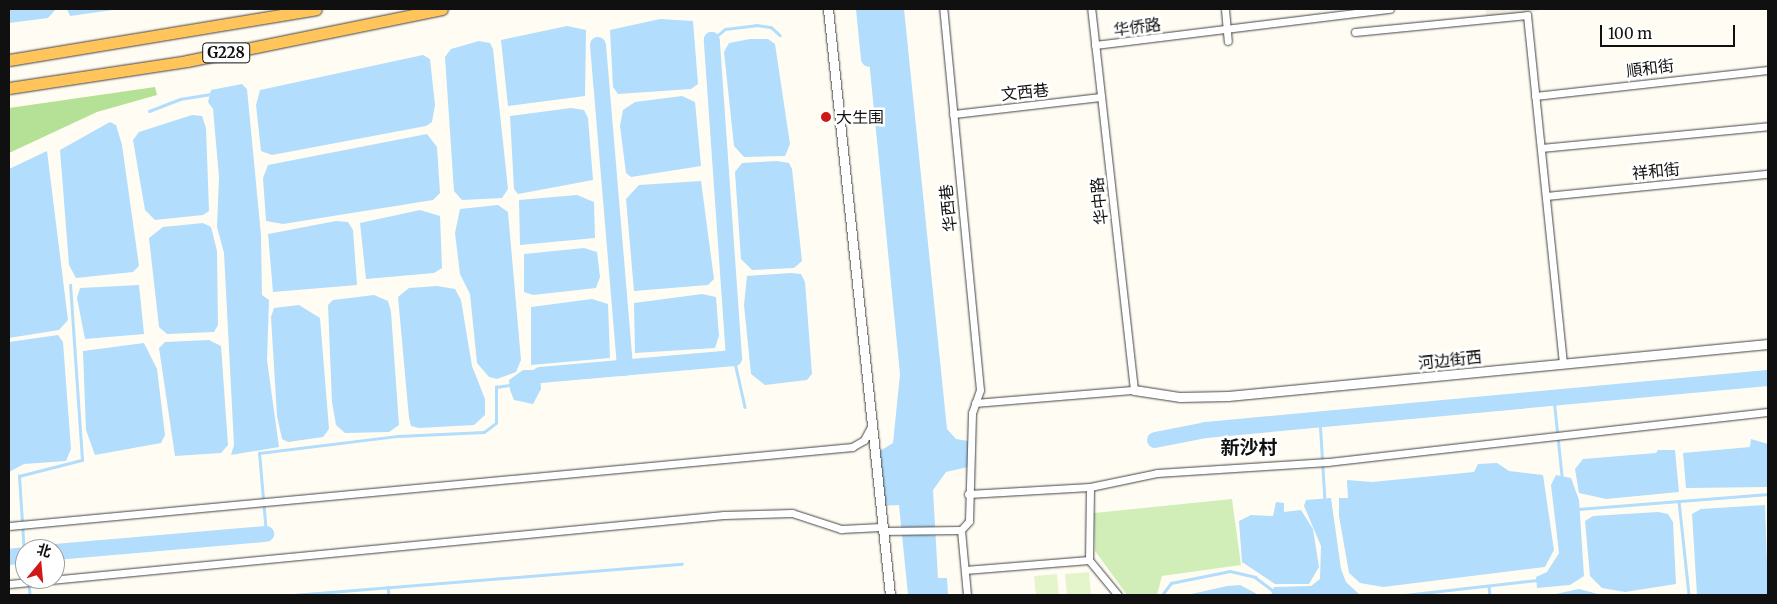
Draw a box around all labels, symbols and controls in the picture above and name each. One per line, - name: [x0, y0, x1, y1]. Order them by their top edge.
- street label: 华侨路: [1112, 15, 1162, 39]
- scale bar: [1602, 15, 1737, 47]
- text: 100 m: [1608, 24, 1652, 43]
- road number: G228: [201, 40, 251, 66]
- street label: 順和街: [1625, 56, 1675, 80]
- street label: 文西巷: [1000, 80, 1050, 104]
- place label: 大生围: [836, 107, 884, 127]
- marker: 大生围: [820, 111, 832, 123]
- street label: 祥和街: [1631, 159, 1681, 183]
- street label: 华中路: [1087, 176, 1111, 226]
- street label: 华西巷: [936, 183, 960, 233]
- street label: 河边街西: [1417, 347, 1483, 373]
- district label: 新沙村: [1221, 437, 1277, 459]
- north arrow: [15, 539, 65, 589]
- text: 北: [35, 540, 53, 561]

